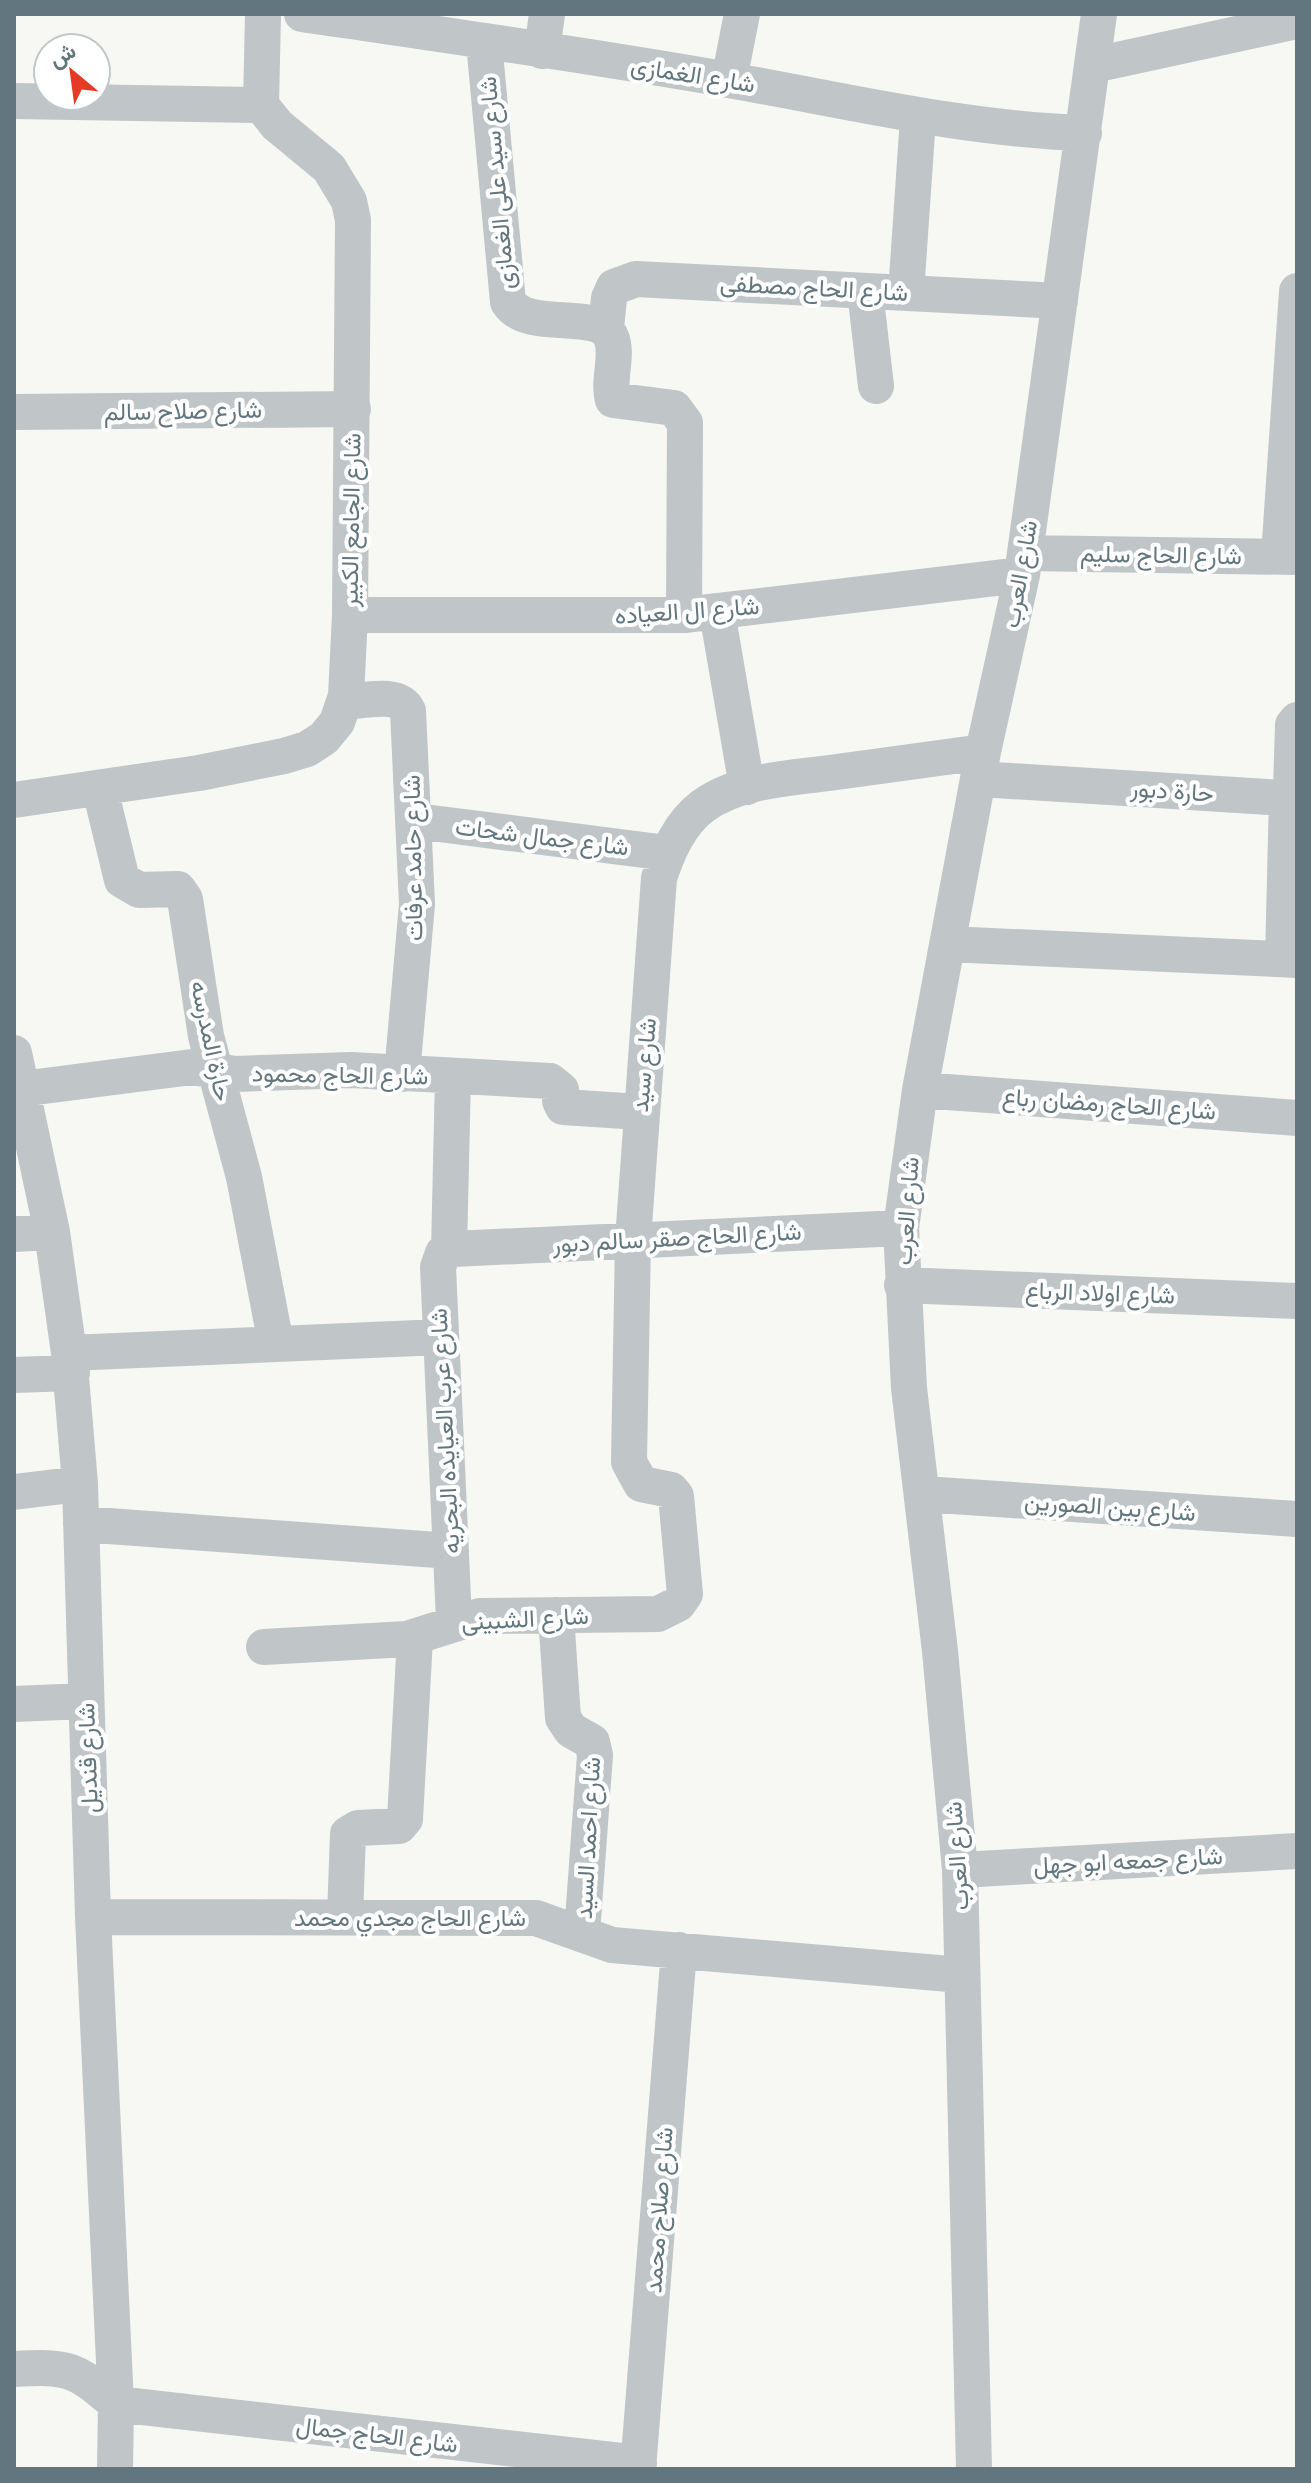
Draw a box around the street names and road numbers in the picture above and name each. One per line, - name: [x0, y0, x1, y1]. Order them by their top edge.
- street label: شارع الغمازى: [628, 51, 757, 101]
- street label: شارع سيد على الغمازى: [474, 75, 522, 291]
- street label: شارع الحاج مصطفى: [719, 269, 909, 309]
- street label: شارع صلاح سالم: [104, 396, 262, 428]
- street label: شارع الجامع الكبير: [335, 433, 370, 608]
- street label: شارع العرب: [997, 518, 1045, 630]
- street label: شارع الحاج سليم: [1080, 540, 1242, 572]
- street label: شارع ال العياده: [614, 592, 760, 632]
- street label: شارع حامد عرفات: [398, 774, 430, 941]
- street label: حارة دبور: [1128, 774, 1215, 809]
- street label: شارع جمال شحات: [454, 812, 630, 863]
- street label: حارة المدرسه: [184, 978, 237, 1104]
- street label: شارع سيد: [626, 1017, 664, 1114]
- street label: شارع الحاج محمود: [252, 1059, 428, 1093]
- street label: شارع الحاج رمضان رباع: [1001, 1083, 1217, 1127]
- street label: شارع العرب: [889, 1156, 927, 1266]
- street label: شارع الحاج صقر سالم دبور: [551, 1217, 802, 1261]
- street label: شارع اولاد الرباع: [1025, 1276, 1175, 1312]
- street label: شارع عرب العيايده البحريه: [425, 1307, 467, 1555]
- street label: شارع بين الصورين: [1023, 1487, 1197, 1529]
- street label: شارع الشبينى: [461, 1602, 590, 1638]
- street label: شارع قنديل: [72, 1702, 106, 1814]
- street label: شارع احمد السيد: [570, 1756, 608, 1920]
- street label: شارع العرب: [939, 1801, 977, 1911]
- street label: شارع جمعه ابو جهل: [1033, 1842, 1223, 1882]
- street label: شارع الحاج مجدي محمد: [294, 1904, 526, 1937]
- street label: شارع صلاح محمد: [639, 2126, 681, 2294]
- street label: شارع الحاج جمال: [294, 2411, 460, 2461]

